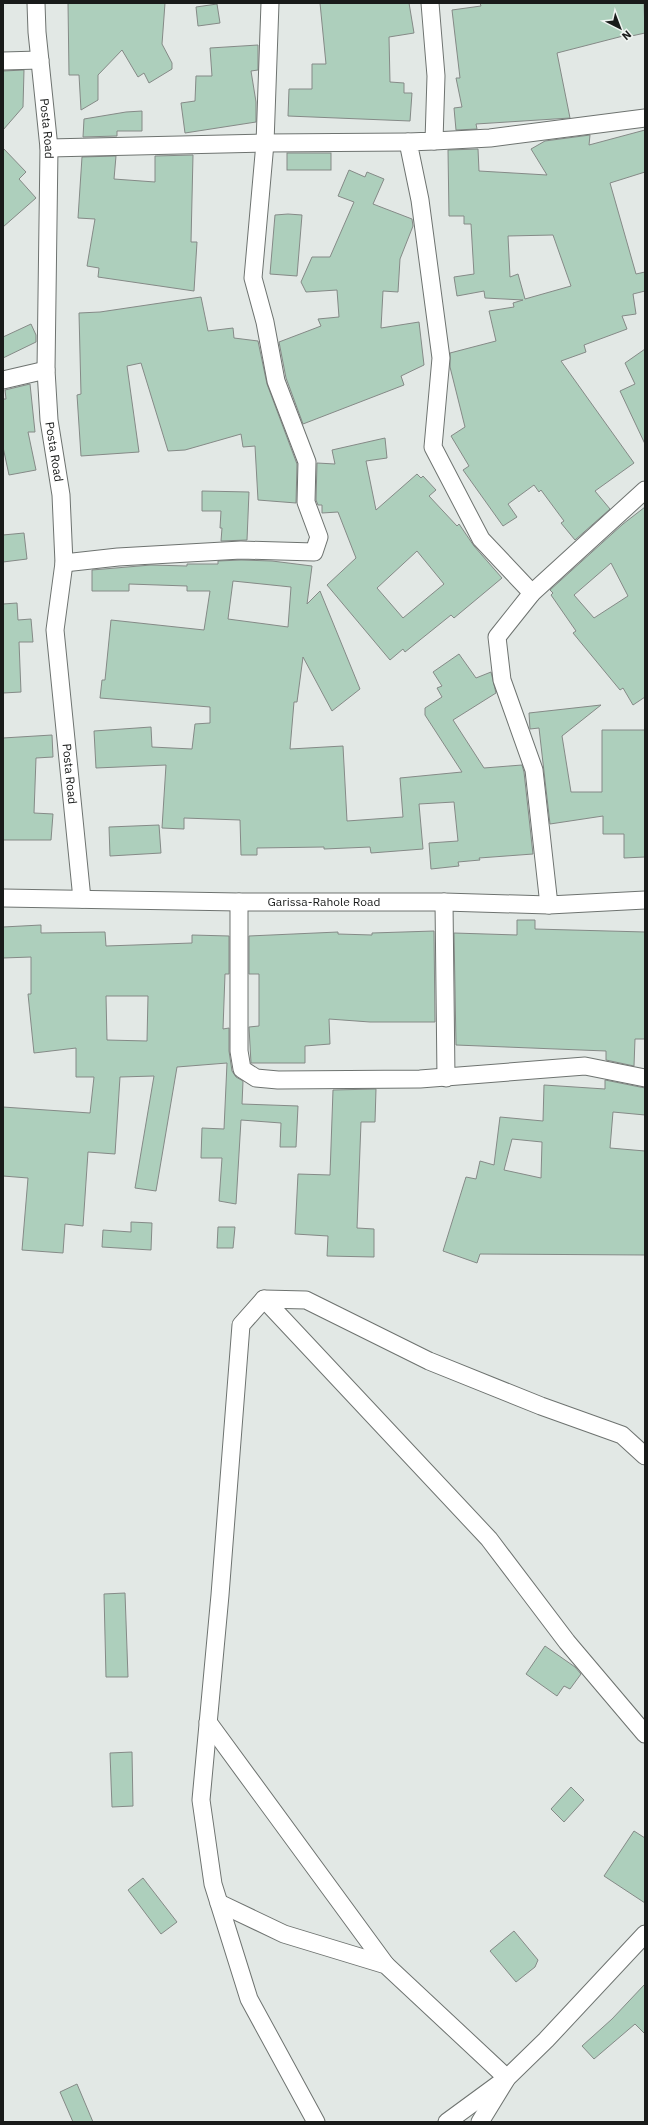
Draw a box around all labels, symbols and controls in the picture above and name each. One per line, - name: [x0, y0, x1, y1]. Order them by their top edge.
- north arrow: [600, 8, 640, 48]
- text: N: [619, 28, 634, 43]
- street label: Posta Road: [37, 97, 57, 159]
- street label: Posta Road: [42, 421, 67, 483]
- street label: Posta Road: [59, 743, 80, 805]
- street label: Garissa-Rahole Road: [268, 894, 380, 909]

